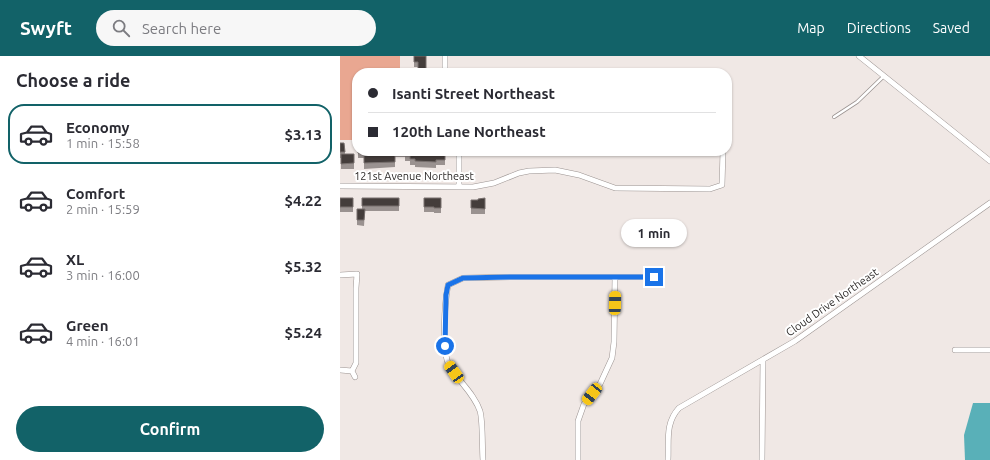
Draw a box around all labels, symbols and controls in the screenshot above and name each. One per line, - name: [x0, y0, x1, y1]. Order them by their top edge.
- search box: [96, 10, 376, 46]
- text: Swyft: [20, 17, 72, 39]
- icon: search: [110, 17, 132, 39]
- text: Search here: [142, 20, 221, 37]
- text: Map: [797, 20, 825, 36]
- text: Directions: [847, 20, 911, 36]
- text: Saved: [933, 20, 970, 36]
- text: Choose a ride: [16, 70, 130, 90]
- text: Isanti Street Northeast: [392, 85, 555, 102]
- icon: car: [18, 116, 54, 152]
- text: Economy: [66, 119, 130, 136]
- text: 120th Lane Northeast: [392, 123, 546, 140]
- text: $3.13: [284, 126, 322, 143]
- text: 1 min · 15:58: [66, 136, 140, 150]
- street label: 121st Avenue Northeast: [354, 170, 475, 182]
- icon: car: [18, 182, 54, 218]
- text: Comfort: [66, 185, 125, 202]
- text: $4.22: [284, 192, 322, 209]
- text: 2 min · 15:59: [66, 202, 140, 216]
- callout: 1 min: [621, 219, 687, 247]
- text: 1 min: [638, 226, 670, 240]
- icon: car: [18, 248, 54, 284]
- text: XL: [66, 251, 84, 268]
- text: $5.32: [284, 258, 322, 275]
- street label: Cloud Drive Northeast: [784, 265, 881, 338]
- text: 3 min · 16:00: [66, 268, 140, 282]
- route end: [645, 268, 663, 286]
- car: [609, 291, 621, 315]
- icon: car: [18, 314, 54, 350]
- text: Green: [66, 317, 108, 334]
- text: $5.24: [284, 324, 322, 341]
- text: 4 min · 16:01: [66, 334, 140, 348]
- route start: [436, 337, 454, 355]
- car: [442, 359, 466, 385]
- car: [580, 381, 604, 407]
- button: Confirm: [16, 406, 324, 452]

